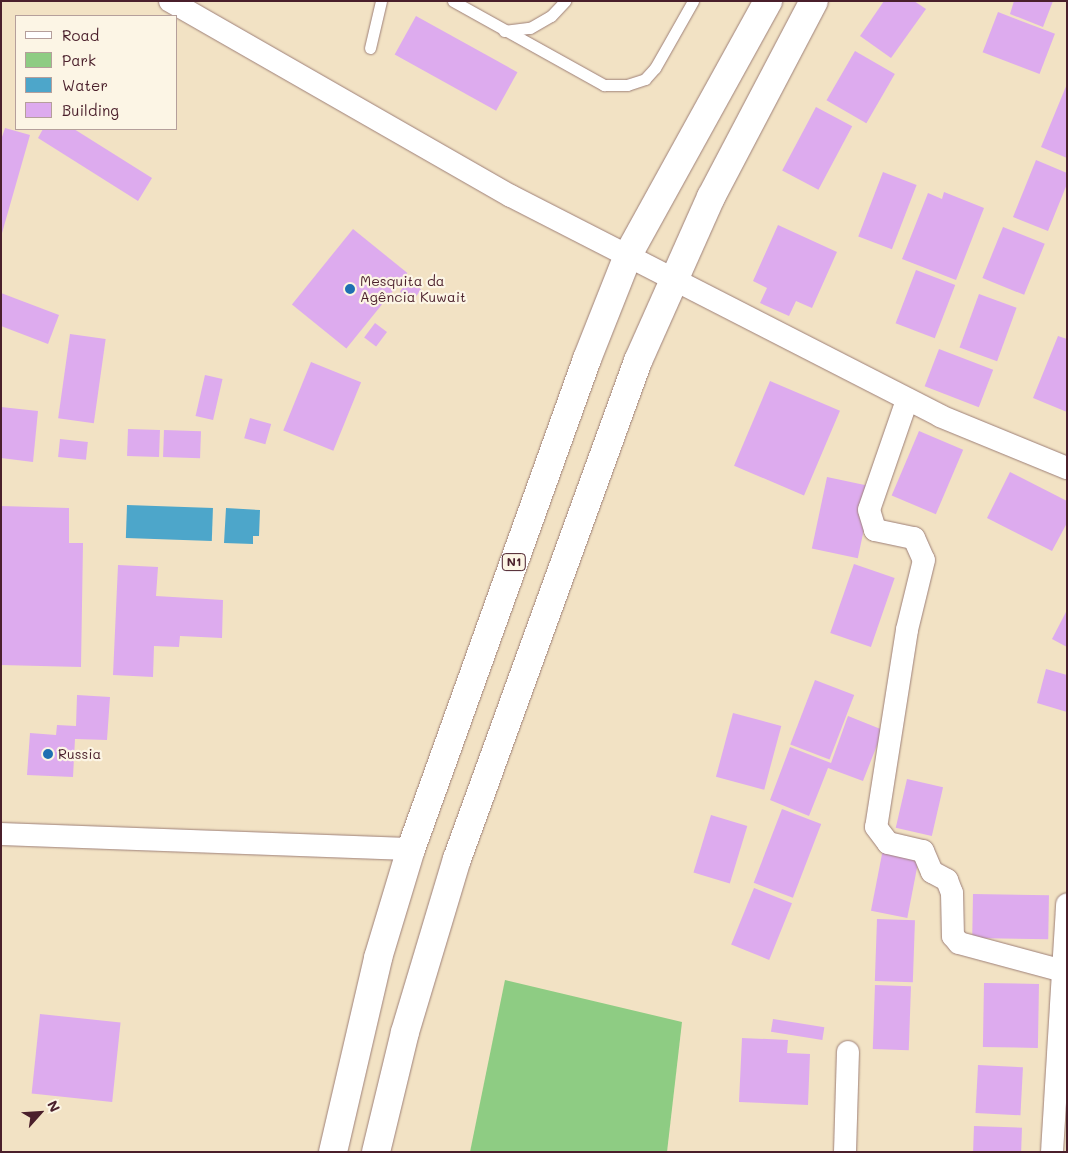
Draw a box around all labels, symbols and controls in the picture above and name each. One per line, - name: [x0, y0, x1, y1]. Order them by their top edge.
- legend: [15, 15, 178, 130]
- text: Road: [62, 25, 99, 45]
- text: Park: [62, 50, 96, 70]
- text: Water: [62, 75, 108, 95]
- text: Building: [62, 100, 119, 120]
- place label: Mesquita da Agência Kuwait: [360, 273, 466, 306]
- marker: Mesquita da Agência Kuwait: [344, 283, 356, 295]
- road number: N1: [502, 552, 526, 572]
- place label: Russia: [58, 746, 101, 762]
- marker: Russia: [42, 748, 54, 760]
- north arrow: [15, 1088, 65, 1138]
- text: N: [43, 1097, 65, 1115]

